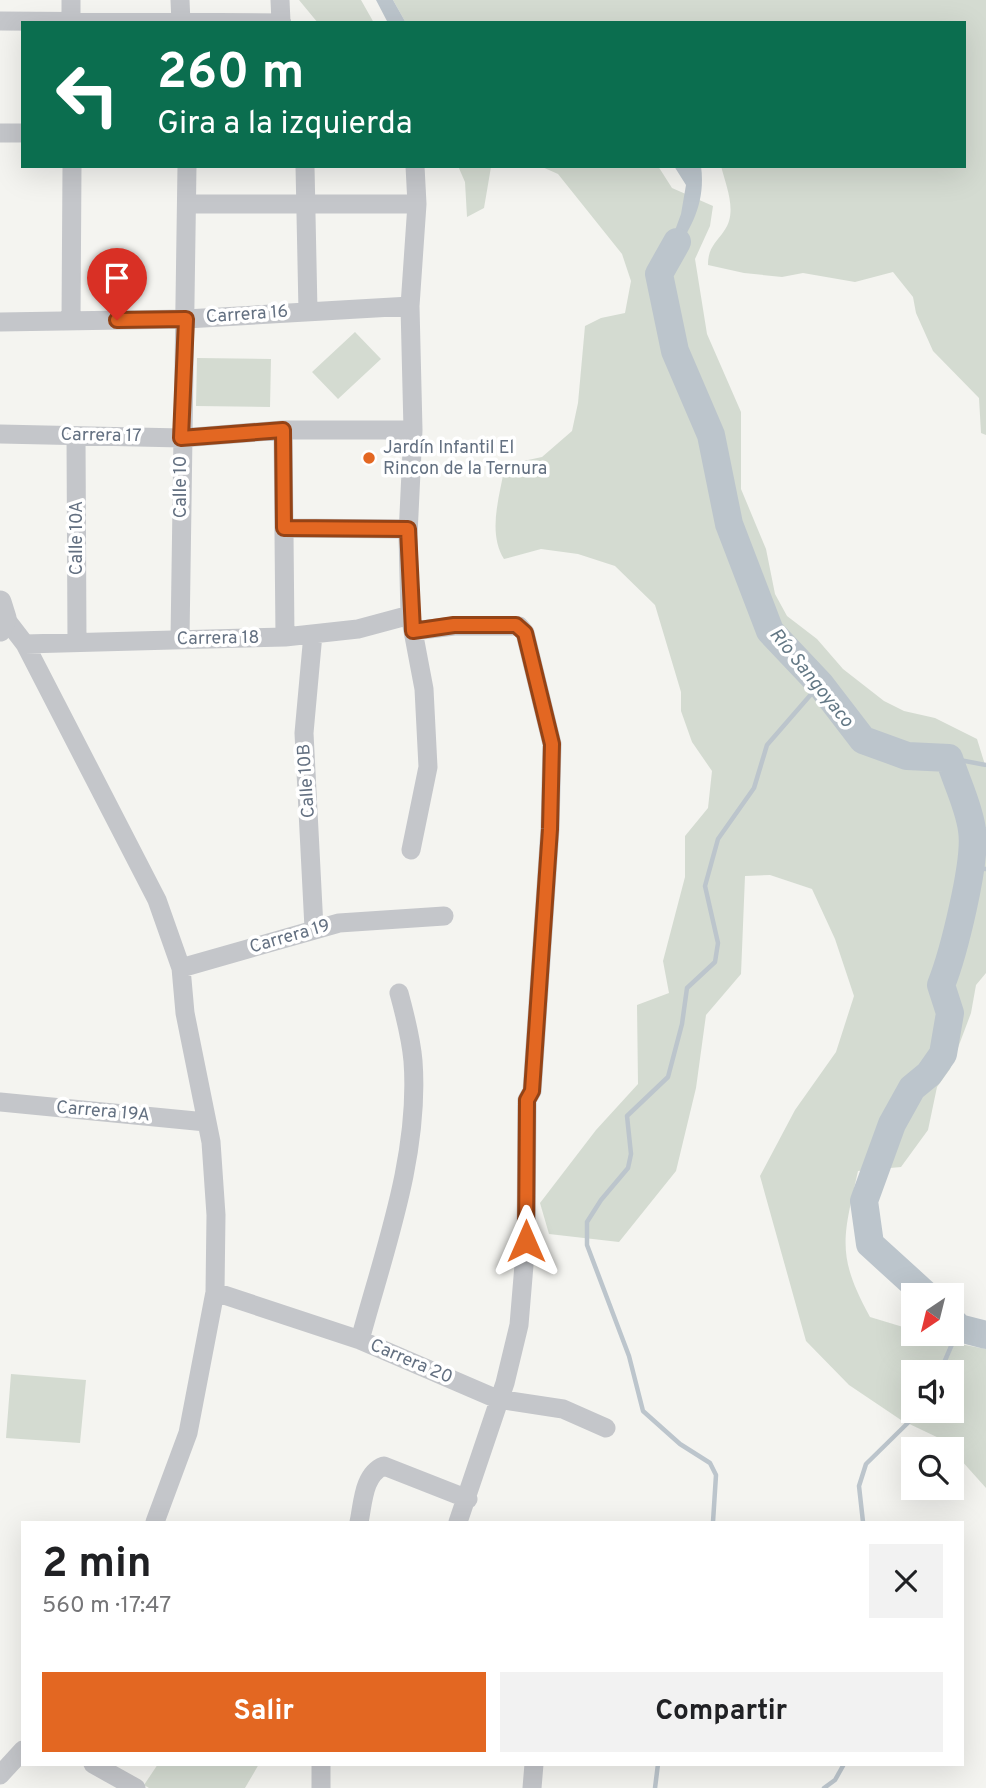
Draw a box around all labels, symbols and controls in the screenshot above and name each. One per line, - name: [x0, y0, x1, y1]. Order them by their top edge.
- text: 260 m: [157, 44, 304, 106]
- icon: left: [42, 49, 133, 140]
- text: Gira a la izquierda: [157, 105, 413, 145]
- pin: [87, 248, 147, 320]
- icon: arrive: [98, 259, 136, 297]
- street label: Carrera 16: [205, 301, 289, 329]
- street label: Carrera 17: [60, 424, 142, 448]
- place label: Jardín Infantil El Rincon de la Ternura: [383, 437, 547, 481]
- marker: Jardín Infantil El Rincon de la Ternura: [361, 450, 377, 466]
- street label: Calle 10: [170, 456, 193, 518]
- street label: Calle 10A: [66, 501, 89, 575]
- water label: Río Sangoyaco: [764, 624, 859, 733]
- street label: Carrera 18: [176, 627, 260, 651]
- street label: Calle 10B: [293, 743, 321, 819]
- street label: Carrera 19: [247, 915, 333, 959]
- street label: Carrera 19A: [55, 1096, 151, 1128]
- position arrow: [489, 1204, 563, 1278]
- north arrow: [901, 1283, 964, 1346]
- map controls: [901, 1283, 964, 1500]
- street label: Carrera 20: [366, 1334, 456, 1390]
- button: sound: [901, 1360, 964, 1423]
- button: search: [901, 1437, 964, 1500]
- text: 2 min: [42, 1539, 152, 1592]
- button: close: [869, 1544, 943, 1618]
- text: 560 m · 17:47: [42, 1592, 171, 1621]
- button: Salir: [42, 1672, 486, 1752]
- button: Compartir: [500, 1672, 943, 1752]

